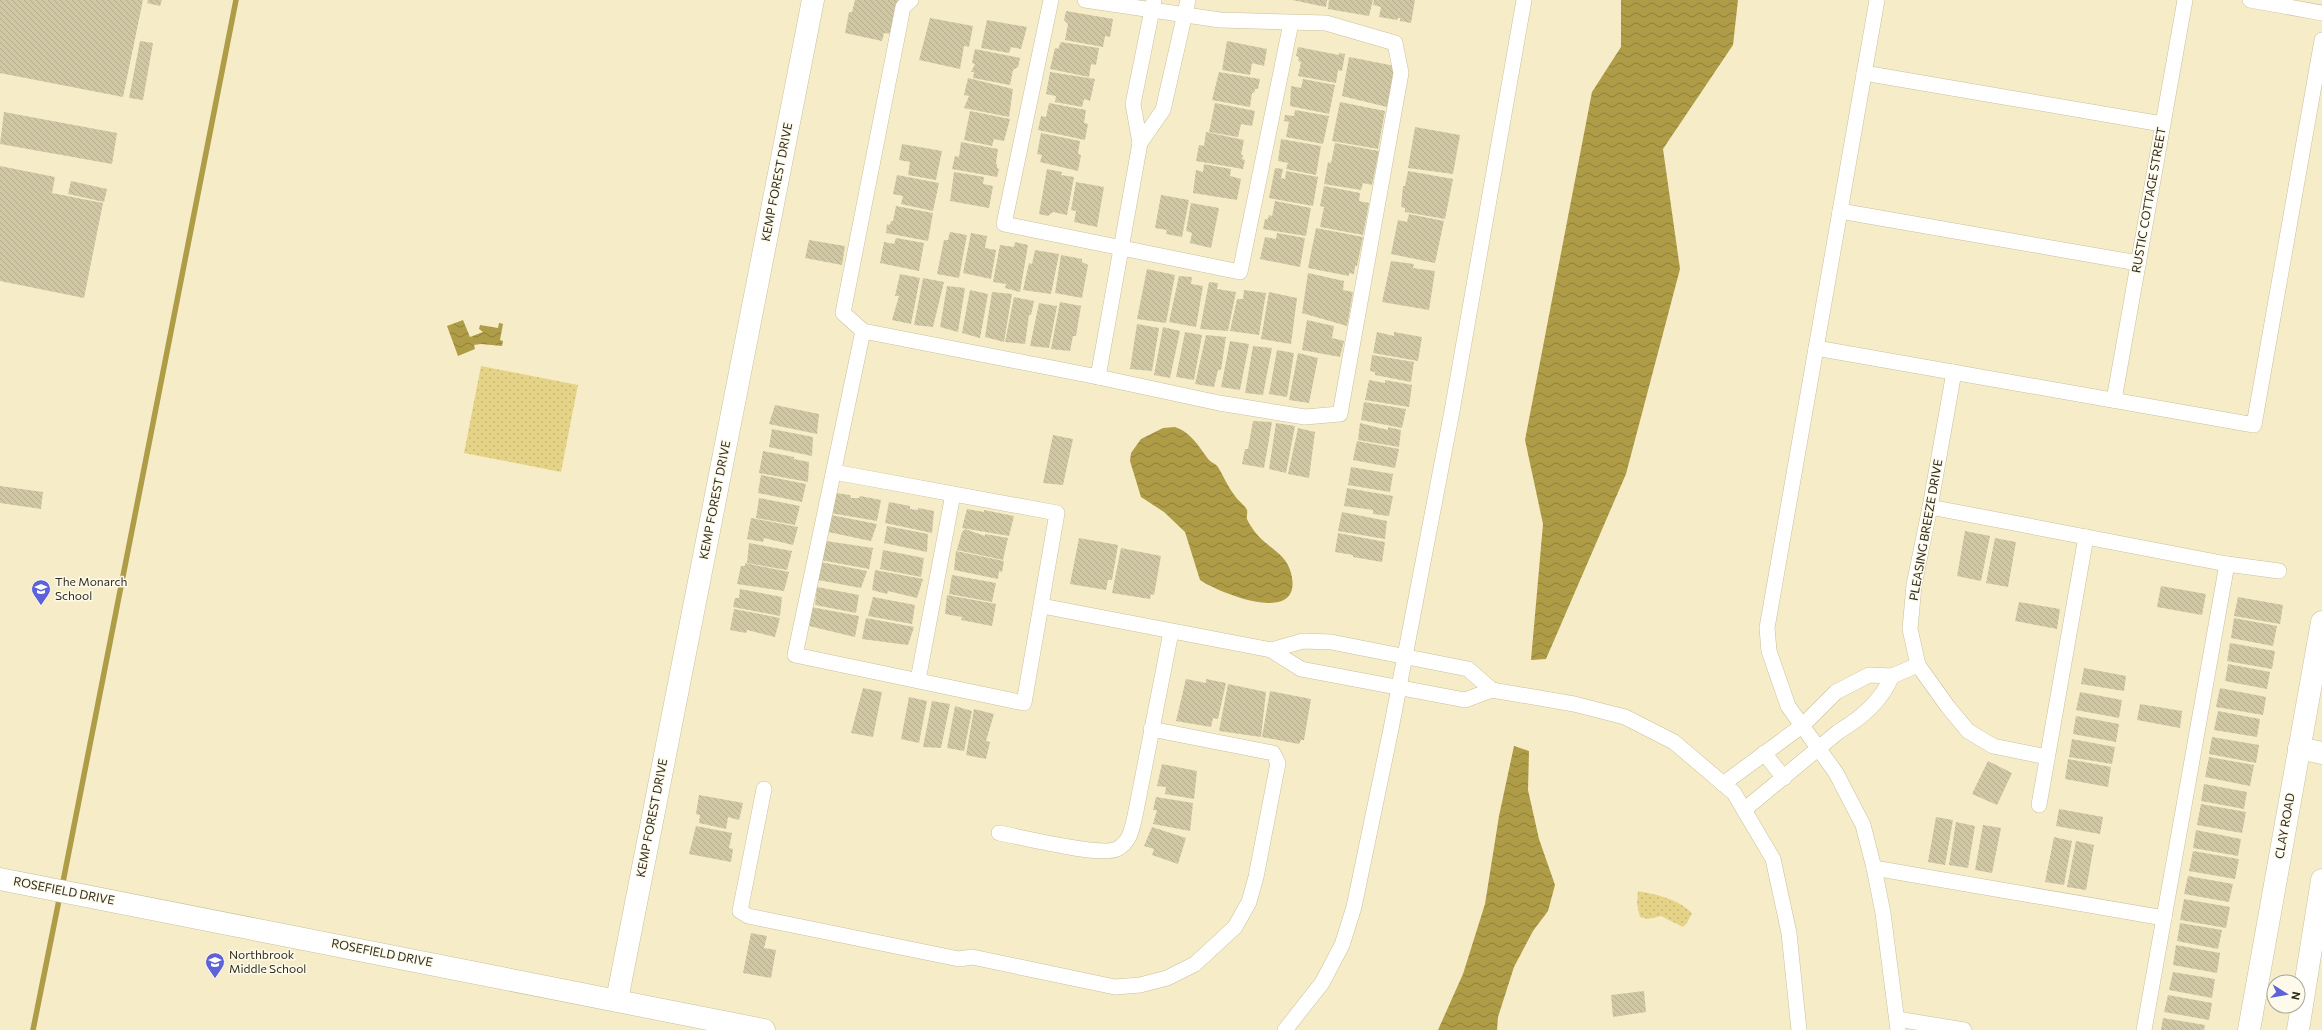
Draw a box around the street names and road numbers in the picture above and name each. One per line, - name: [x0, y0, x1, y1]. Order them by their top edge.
- street label: KEMP FOREST DRIVE: [758, 121, 794, 242]
- street label: RUSTIC COTTAGE STREET: [2128, 126, 2168, 274]
- street label: KEMP FOREST DRIVE: [696, 439, 732, 560]
- street label: PLEASING BREEZE DRIVE: [1906, 458, 1944, 602]
- street label: KEMP FOREST DRIVE: [633, 757, 669, 878]
- street label: CLAY ROAD: [2271, 792, 2297, 860]
- street label: ROSEFIELD DRIVE: [12, 873, 116, 907]
- street label: ROSEFIELD DRIVE: [330, 935, 434, 969]

